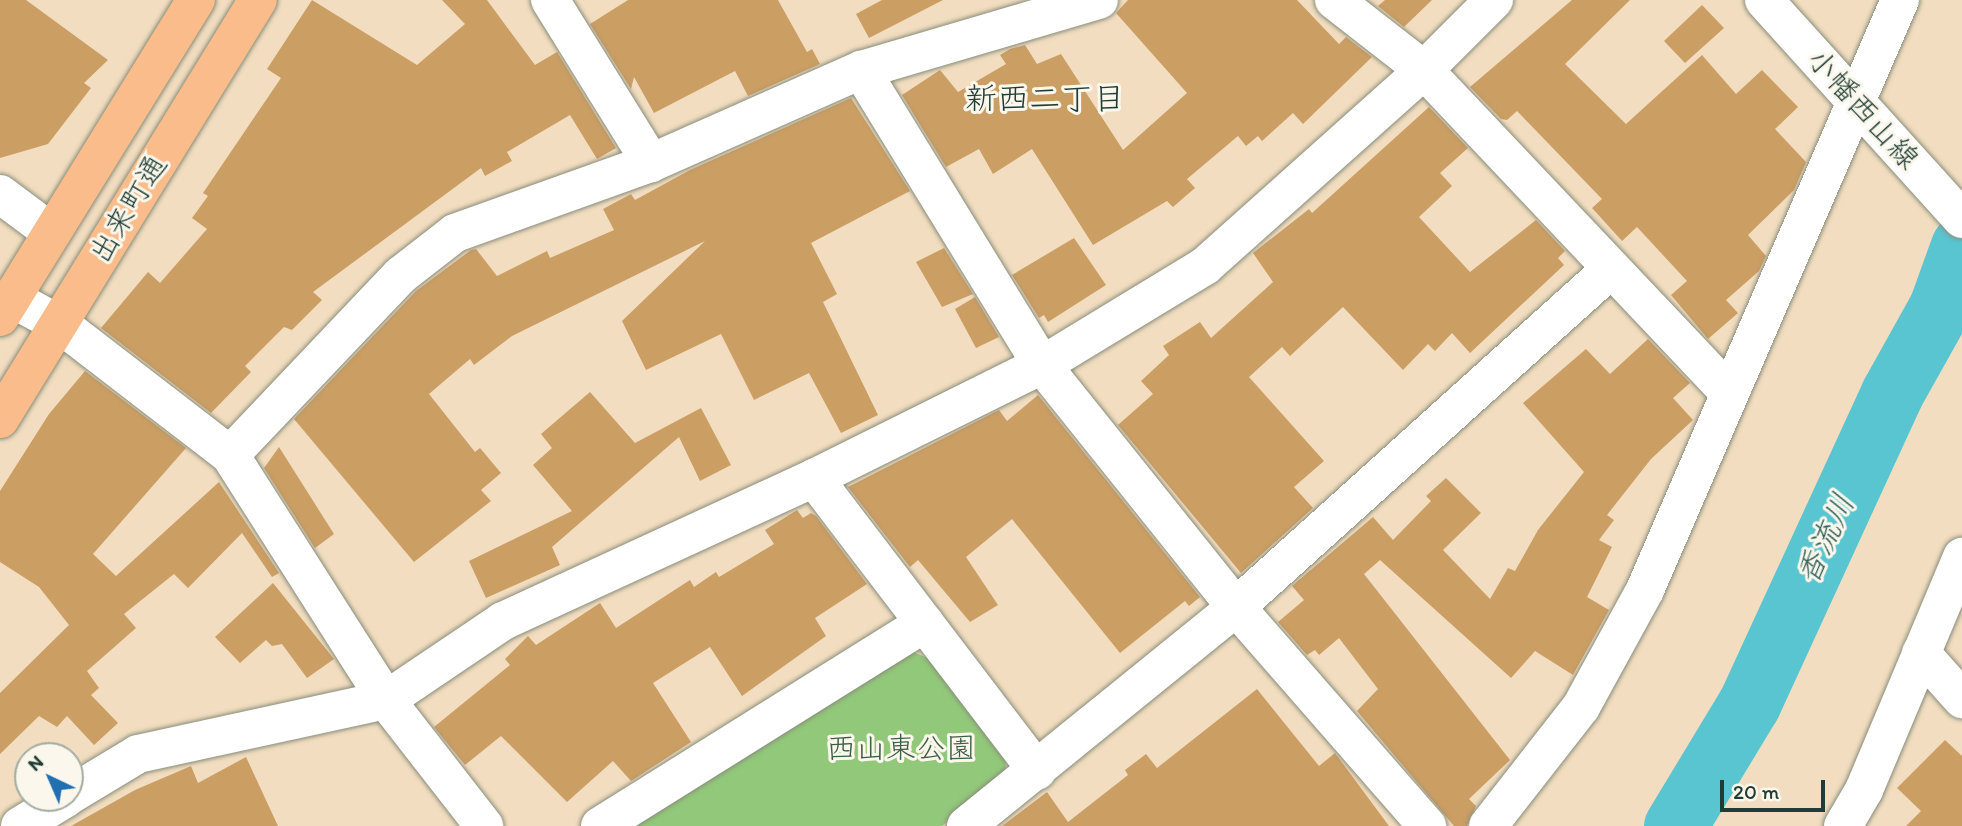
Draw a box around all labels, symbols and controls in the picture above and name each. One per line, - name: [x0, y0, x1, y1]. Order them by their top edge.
- street label: 小幡西山線: [1799, 41, 1927, 177]
- district label: 新西二丁目: [965, 79, 1125, 117]
- street label: 出来町通: [82, 148, 174, 270]
- water label: 香流川: [1787, 487, 1863, 591]
- park label: 西山東公園: [826, 730, 976, 766]
- north arrow: [14, 742, 84, 812]
- text: N: [23, 750, 48, 776]
- scale bar: [1724, 766, 1829, 810]
- text: 20 m: [1733, 779, 1779, 804]

